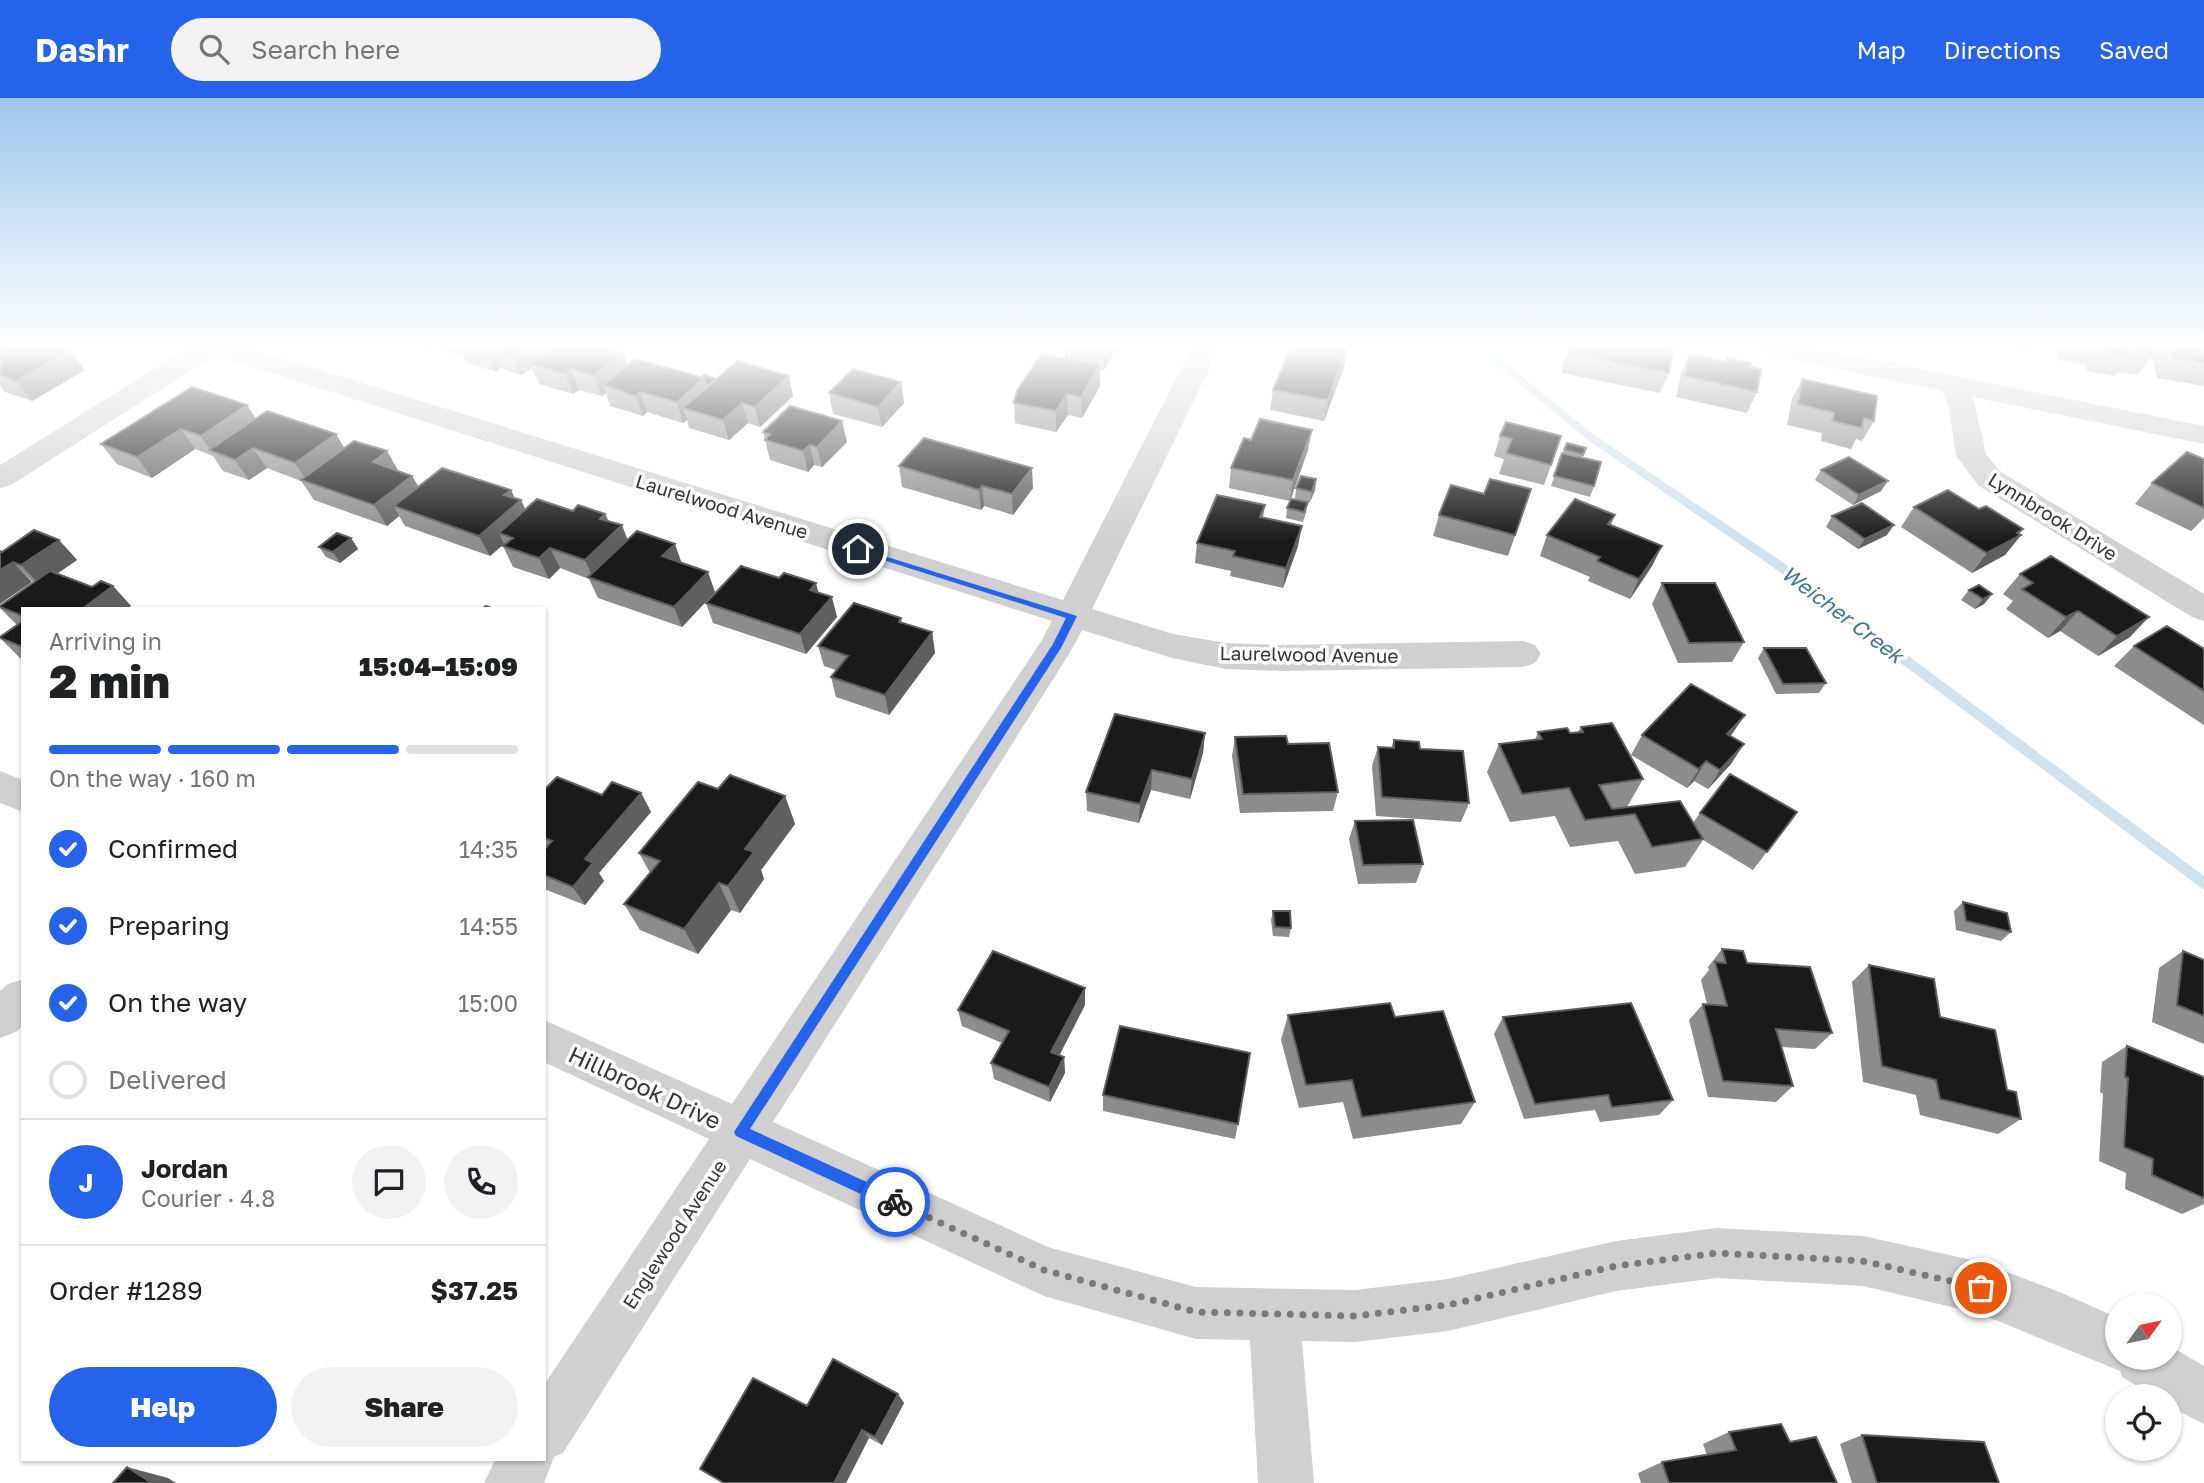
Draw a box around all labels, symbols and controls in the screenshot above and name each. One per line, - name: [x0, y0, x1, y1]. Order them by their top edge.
- search box: [171, 18, 661, 81]
- text: Dashr: [35, 30, 129, 69]
- icon: search: [195, 30, 233, 68]
- text: Search here: [251, 34, 400, 65]
- text: Map: [1857, 35, 1906, 64]
- text: Directions: [1944, 35, 2061, 64]
- text: Saved: [2099, 35, 2169, 64]
- street label: Lynnbrook Drive: [1984, 467, 2122, 565]
- street label: Laurelwood Avenue: [633, 469, 811, 543]
- pin: [828, 519, 888, 579]
- icon: home: [839, 530, 877, 568]
- water label: Weicher Creek: [1777, 560, 1911, 669]
- text: Arriving in: [49, 627, 162, 655]
- street label: Laurelwood Avenue: [1219, 641, 1399, 667]
- text: 15:04–15:09: [359, 651, 518, 682]
- text: 2 min: [49, 653, 170, 708]
- text: On the way · 160 m: [49, 764, 256, 792]
- icon: check: [49, 830, 87, 868]
- text: Confirmed: [108, 833, 238, 864]
- text: 14:35: [459, 835, 518, 863]
- icon: check: [49, 907, 87, 945]
- text: Preparing: [108, 910, 230, 941]
- text: 14:55: [459, 912, 518, 940]
- icon: check: [49, 984, 87, 1022]
- text: On the way: [108, 987, 247, 1018]
- text: 15:00: [458, 989, 518, 1017]
- street label: Hillbrook Drive: [564, 1040, 726, 1134]
- text: Delivered: [108, 1064, 227, 1095]
- button: chat: [352, 1145, 426, 1219]
- button: phone: [444, 1145, 518, 1219]
- text: Jordan: [141, 1153, 228, 1184]
- street label: Englewood Avenue: [617, 1155, 731, 1313]
- text: J: [79, 1167, 93, 1198]
- courier: [860, 1167, 930, 1237]
- icon: bike: [876, 1183, 914, 1221]
- text: Courier · 4.8: [141, 1184, 275, 1212]
- pin: [1951, 1258, 2011, 1318]
- icon: bag: [1962, 1269, 2000, 1307]
- text: Order #1289: [49, 1275, 203, 1306]
- text: $37.25: [431, 1275, 518, 1306]
- north arrow: [2105, 1293, 2182, 1370]
- map controls: [2105, 1293, 2182, 1461]
- button: Help: [49, 1367, 277, 1447]
- button: Share: [291, 1367, 518, 1447]
- button: locate: [2105, 1384, 2182, 1461]

